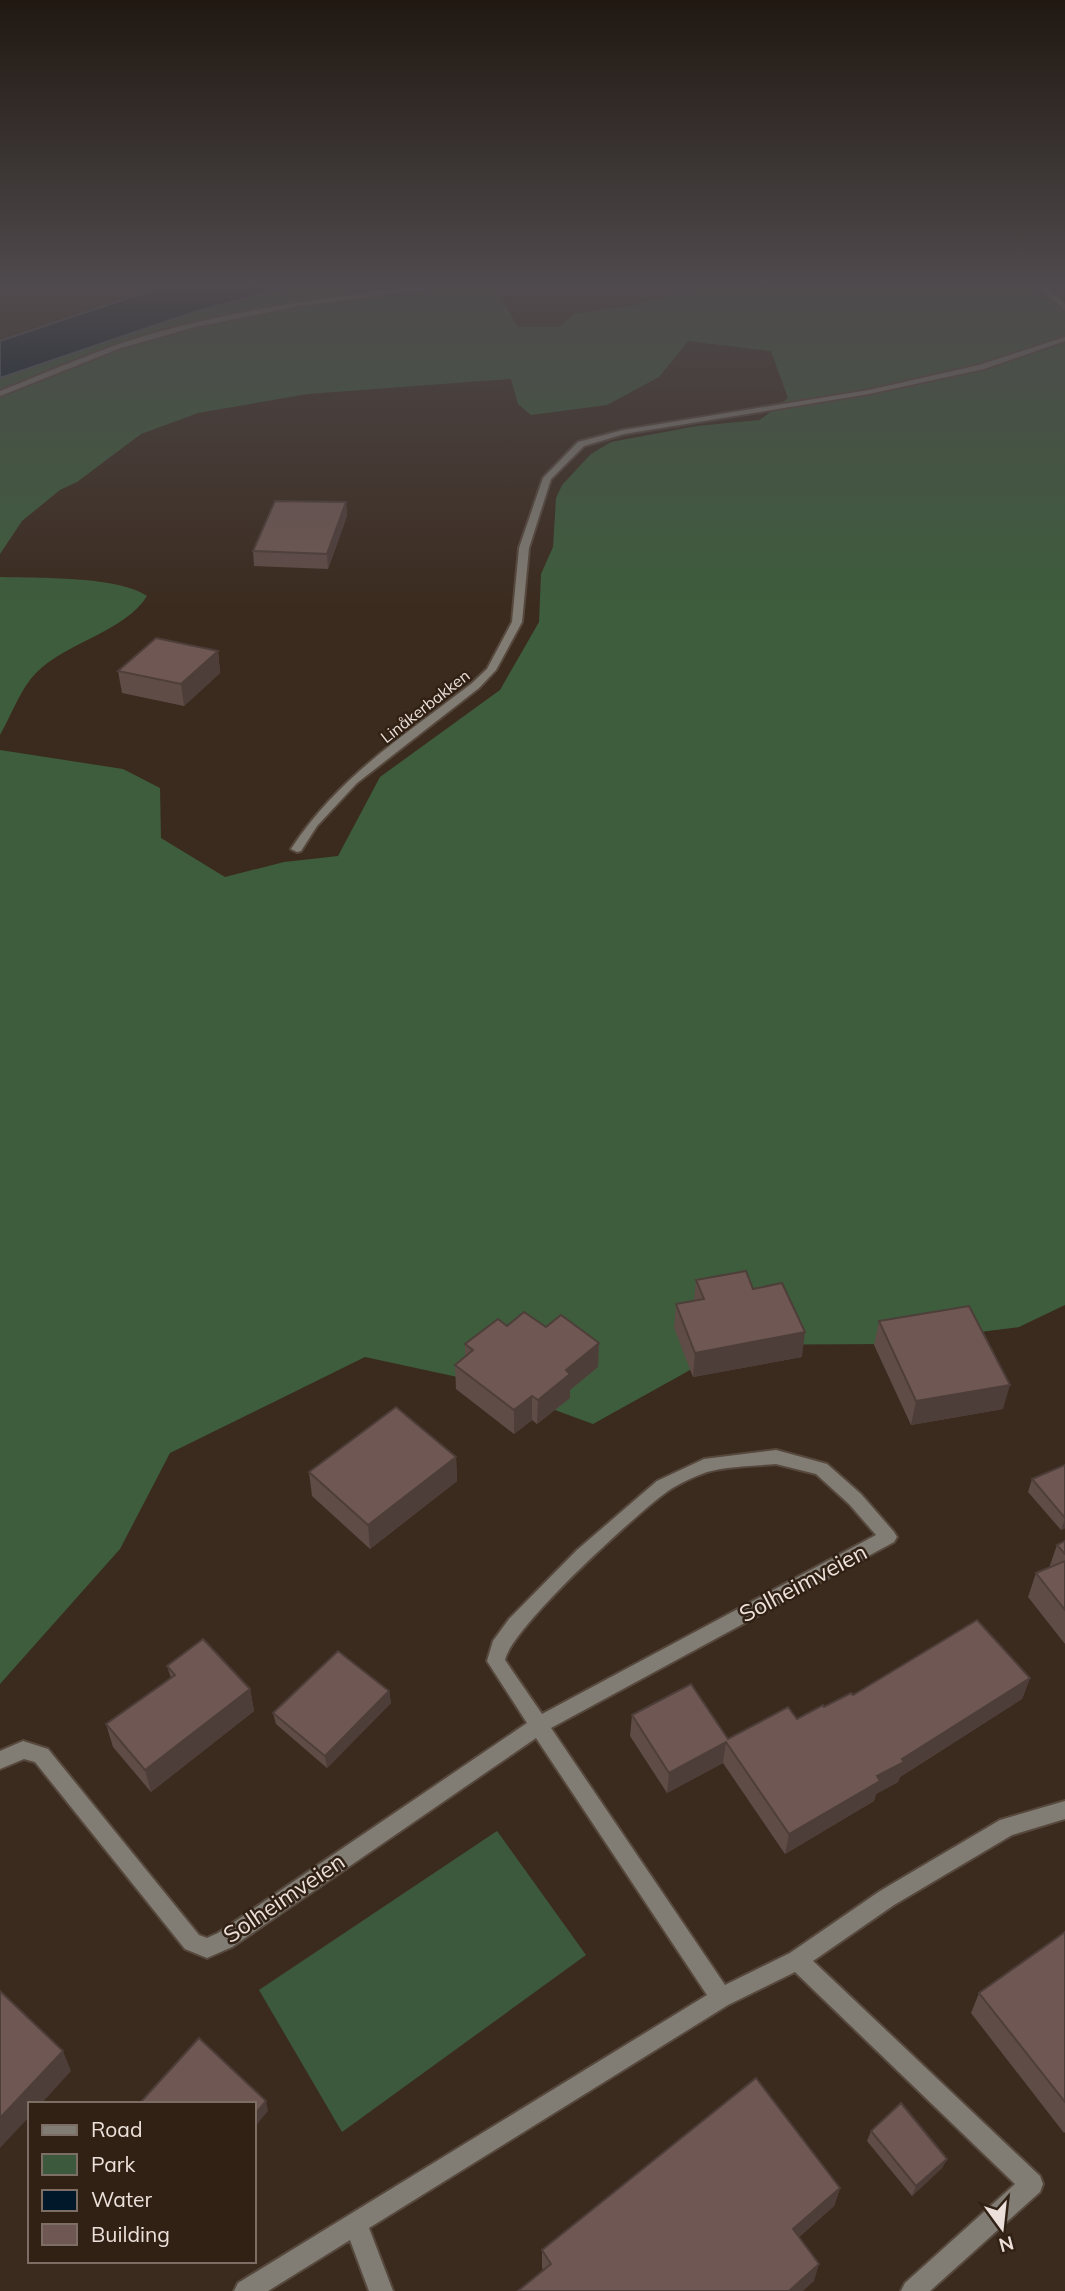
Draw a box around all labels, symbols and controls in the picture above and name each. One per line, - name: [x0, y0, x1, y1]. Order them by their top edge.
- street label: Linåkerbakken: [376, 665, 474, 747]
- street label: Solheimveien: [734, 1537, 872, 1628]
- street label: Solheimveien: [217, 1846, 350, 1949]
- legend: [28, 2102, 256, 2263]
- text: Road: [91, 2116, 142, 2142]
- text: Park: [91, 2151, 135, 2177]
- text: Water: [91, 2186, 152, 2212]
- north arrow: [967, 2193, 1037, 2263]
- text: Building: [91, 2221, 170, 2247]
- text: N: [996, 2231, 1016, 2258]

